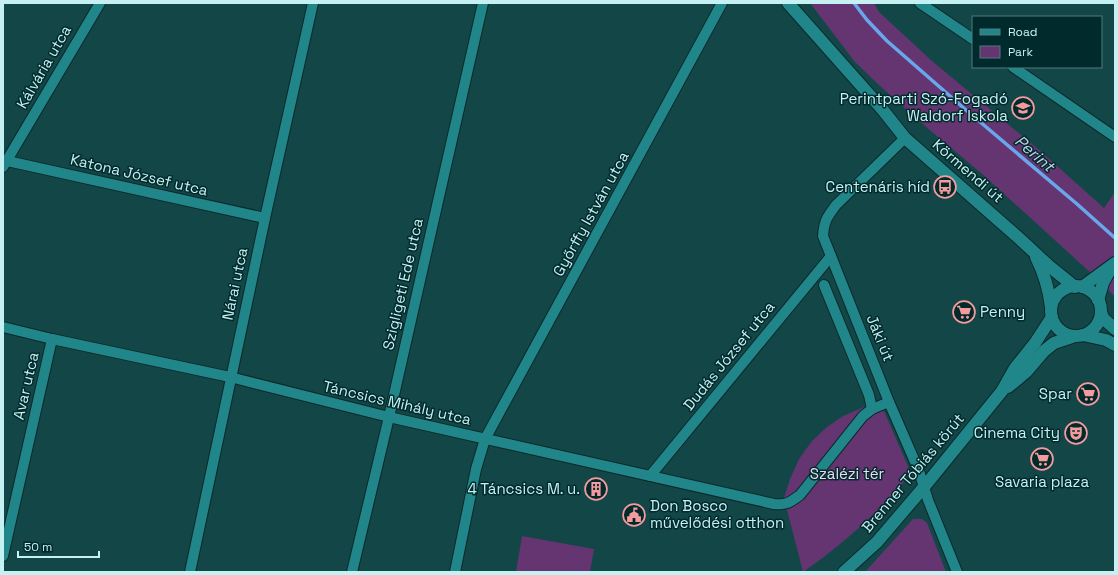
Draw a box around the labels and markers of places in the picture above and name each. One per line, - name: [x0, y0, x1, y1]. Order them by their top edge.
- place label: Perintparti Szó-Fogadó Waldorf Iskola: [840, 89, 1008, 125]
- school or university icon: Perintparti Szó-Fogadó Waldorf Iskola: [1010, 95, 1036, 121]
- bus stop icon: Centenáris híd: [932, 174, 958, 200]
- place label: Centenáris híd: [826, 177, 930, 196]
- supermarket icon: Penny: [951, 299, 977, 325]
- place label: Penny: [980, 302, 1025, 321]
- supermarket icon: Spar: [1075, 381, 1101, 407]
- place label: Spar: [1039, 384, 1072, 403]
- theatre icon: Cinema City: [1063, 420, 1089, 446]
- place label: Cinema City: [974, 423, 1060, 442]
- supermarket icon: Savaria plaza: [1029, 446, 1055, 472]
- place label: Savaria plaza: [995, 472, 1089, 491]
- building icon: 4 Táncsics M. u.: [583, 476, 609, 502]
- place label: 4 Táncsics M. u.: [467, 479, 580, 498]
- place label: Don Bosco művelődési otthon: [650, 496, 784, 532]
- public building icon: Don Bosco művelődési otthon: [621, 502, 647, 528]

